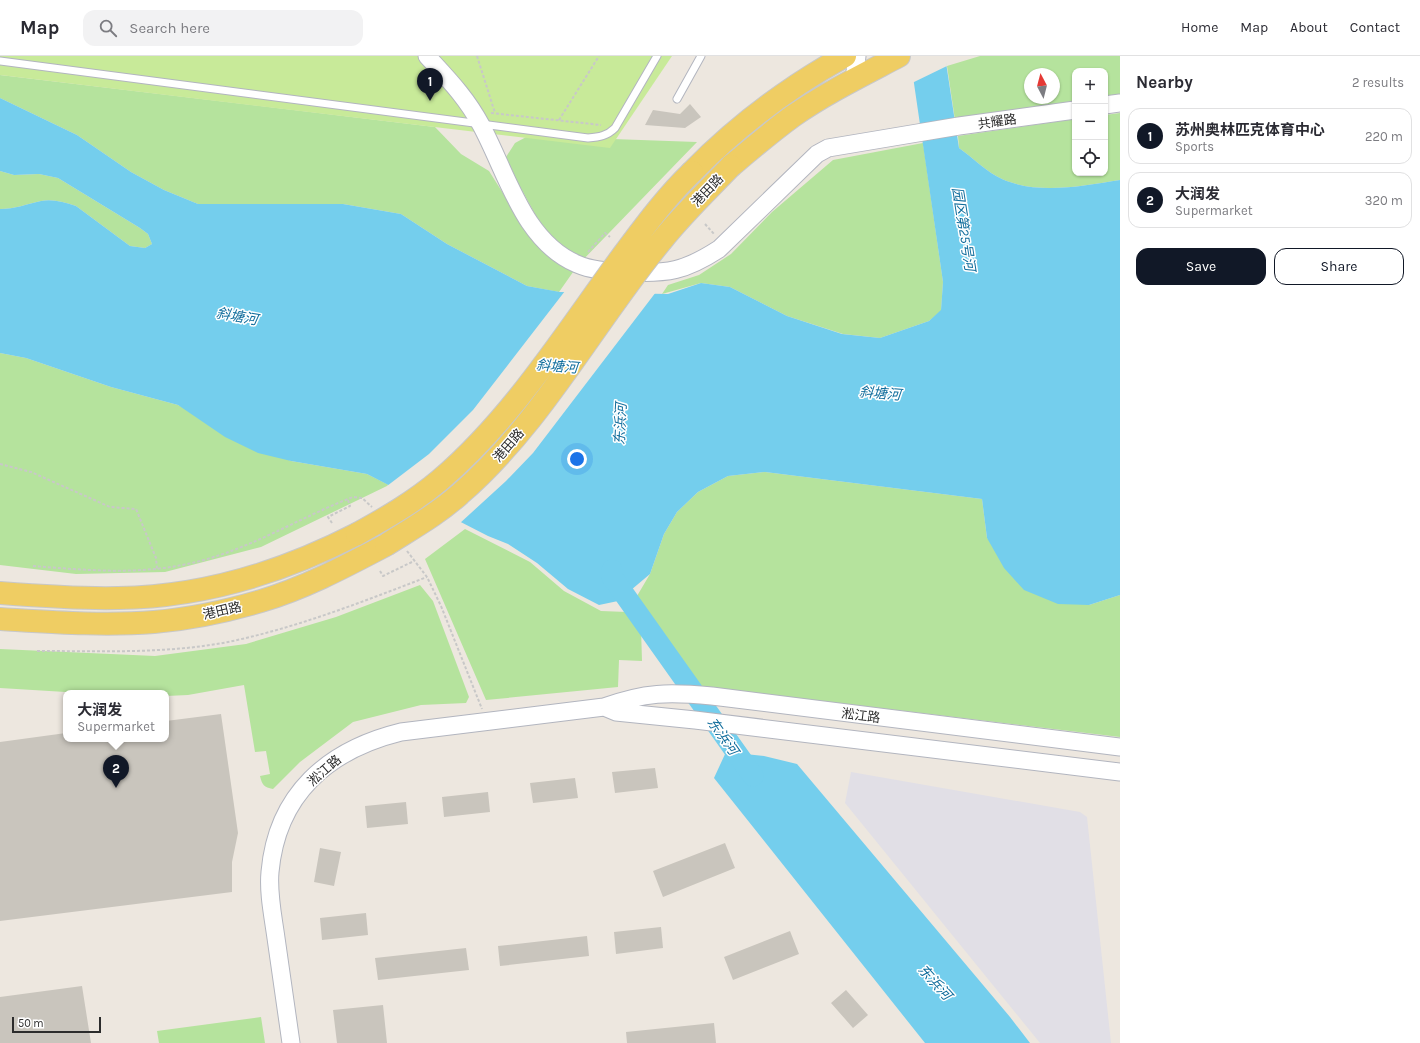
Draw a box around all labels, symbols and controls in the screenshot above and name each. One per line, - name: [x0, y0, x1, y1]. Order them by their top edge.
- search box: [83, 10, 363, 46]
- text: Map: [20, 17, 59, 39]
- icon: search: [97, 17, 119, 39]
- text: Search here: [129, 19, 210, 37]
- text: Home: [1181, 19, 1218, 36]
- text: Map: [1240, 19, 1268, 36]
- text: About: [1290, 19, 1328, 36]
- text: Contact: [1350, 19, 1400, 36]
- pin: 1: [417, 68, 443, 101]
- north arrow: [1024, 68, 1060, 104]
- map controls: [1072, 68, 1108, 176]
- button: +: [1072, 68, 1108, 104]
- text: Nearby: [1136, 72, 1193, 92]
- text: 2 results: [1352, 75, 1404, 90]
- button: −: [1072, 104, 1108, 140]
- street label: 共耀路: [977, 111, 1017, 132]
- text: 苏州奥林匹克体育中心: [1175, 121, 1325, 139]
- text: 1: [1148, 129, 1152, 144]
- text: 220 m: [1365, 129, 1403, 144]
- text: Sports: [1175, 139, 1214, 154]
- button: locate: [1072, 140, 1108, 176]
- street label: 港田路: [688, 171, 726, 210]
- text: 大润发: [1175, 185, 1220, 203]
- water label: 园区第25号河: [949, 186, 979, 275]
- text: 2: [1146, 193, 1154, 208]
- text: 320 m: [1365, 193, 1403, 208]
- text: Supermarket: [1175, 203, 1253, 218]
- button: Save: [1136, 248, 1266, 285]
- button: Share: [1274, 248, 1404, 285]
- water label: 斜塘河: [215, 304, 262, 329]
- water label: 斜塘河: [535, 356, 582, 377]
- water label: 斜塘河: [858, 383, 905, 404]
- water label: 东浜河: [611, 400, 630, 445]
- street label: 港田路: [490, 426, 527, 465]
- your location: [567, 449, 587, 469]
- street label: 港田路: [201, 599, 243, 622]
- popup: [63, 690, 169, 742]
- text: 大润发: [77, 701, 122, 719]
- street label: 淞江路: [841, 706, 881, 725]
- water label: 东浜河: [704, 714, 743, 761]
- text: Supermarket: [77, 719, 155, 734]
- street label: 淞江路: [305, 752, 344, 789]
- pin: 2: [103, 755, 129, 788]
- water label: 东浜河: [914, 961, 957, 1006]
- scale bar: [12, 1015, 101, 1034]
- text: 50 m: [18, 1017, 44, 1030]

